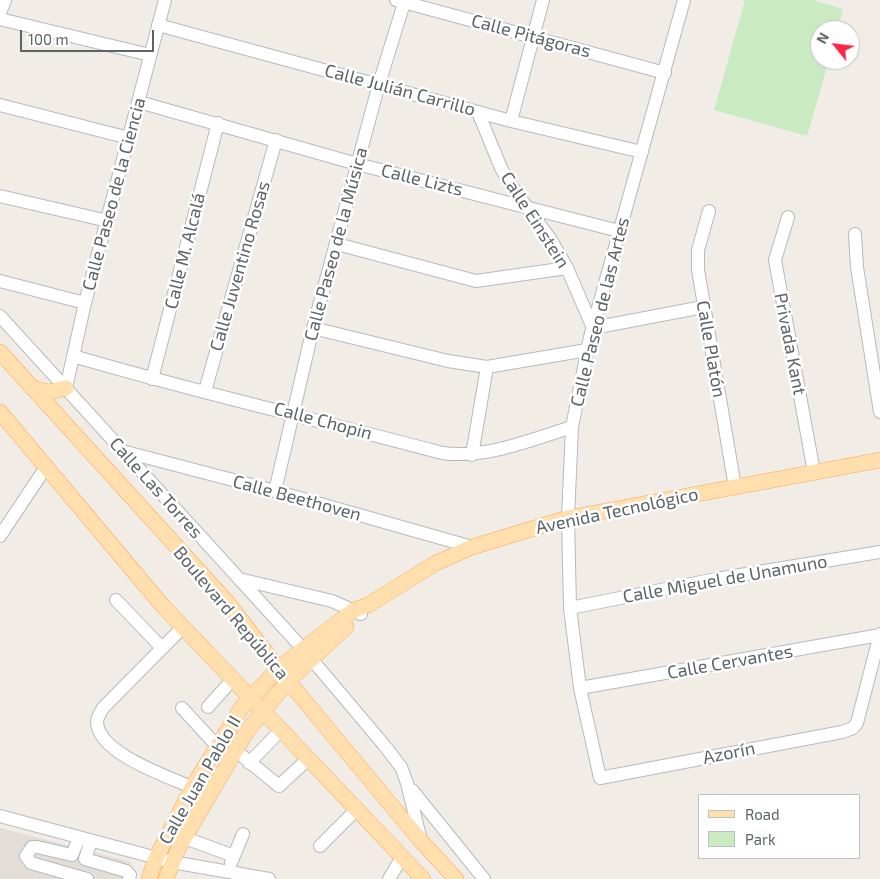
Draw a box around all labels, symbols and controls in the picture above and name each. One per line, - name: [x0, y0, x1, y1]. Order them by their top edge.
- street label: Calle Pitágoras: [469, 10, 593, 62]
- scale bar: [22, 20, 156, 52]
- north arrow: [810, 20, 860, 70]
- text: N: [812, 29, 832, 47]
- text: 100 m: [28, 30, 69, 48]
- street label: Calle Julián Carrillo: [322, 60, 478, 120]
- street label: Calle Paseo de la Ciencia: [78, 95, 150, 293]
- street label: Calle Paseo de la Música: [300, 145, 372, 343]
- street label: Calle Lizts: [379, 159, 465, 201]
- street label: Calle Einstein: [496, 168, 574, 272]
- street label: Calle Juventino Rosas: [205, 178, 275, 354]
- street label: Calle M. Alcalá: [160, 191, 210, 311]
- street label: Calle Paseo de las Artes: [566, 215, 634, 409]
- street label: Privada Kant: [770, 291, 810, 397]
- street label: Calle Platón: [692, 299, 730, 399]
- street label: Calle Chopin: [272, 398, 374, 444]
- street label: Calle Las Torres: [105, 433, 207, 543]
- street label: Calle Beethoven: [230, 470, 364, 526]
- street label: Avenida Tecnológico: [534, 483, 700, 539]
- street label: Boulevard República: [169, 542, 293, 684]
- street label: Calle Miguel de Unamuno: [621, 550, 829, 608]
- street label: Calle Cervantes: [666, 640, 794, 684]
- street label: Calle Juan Pablo II: [154, 712, 246, 848]
- street label: Azorín: [701, 737, 757, 769]
- legend: [698, 794, 860, 859]
- text: Road: [745, 805, 780, 823]
- text: Park: [745, 830, 776, 848]

